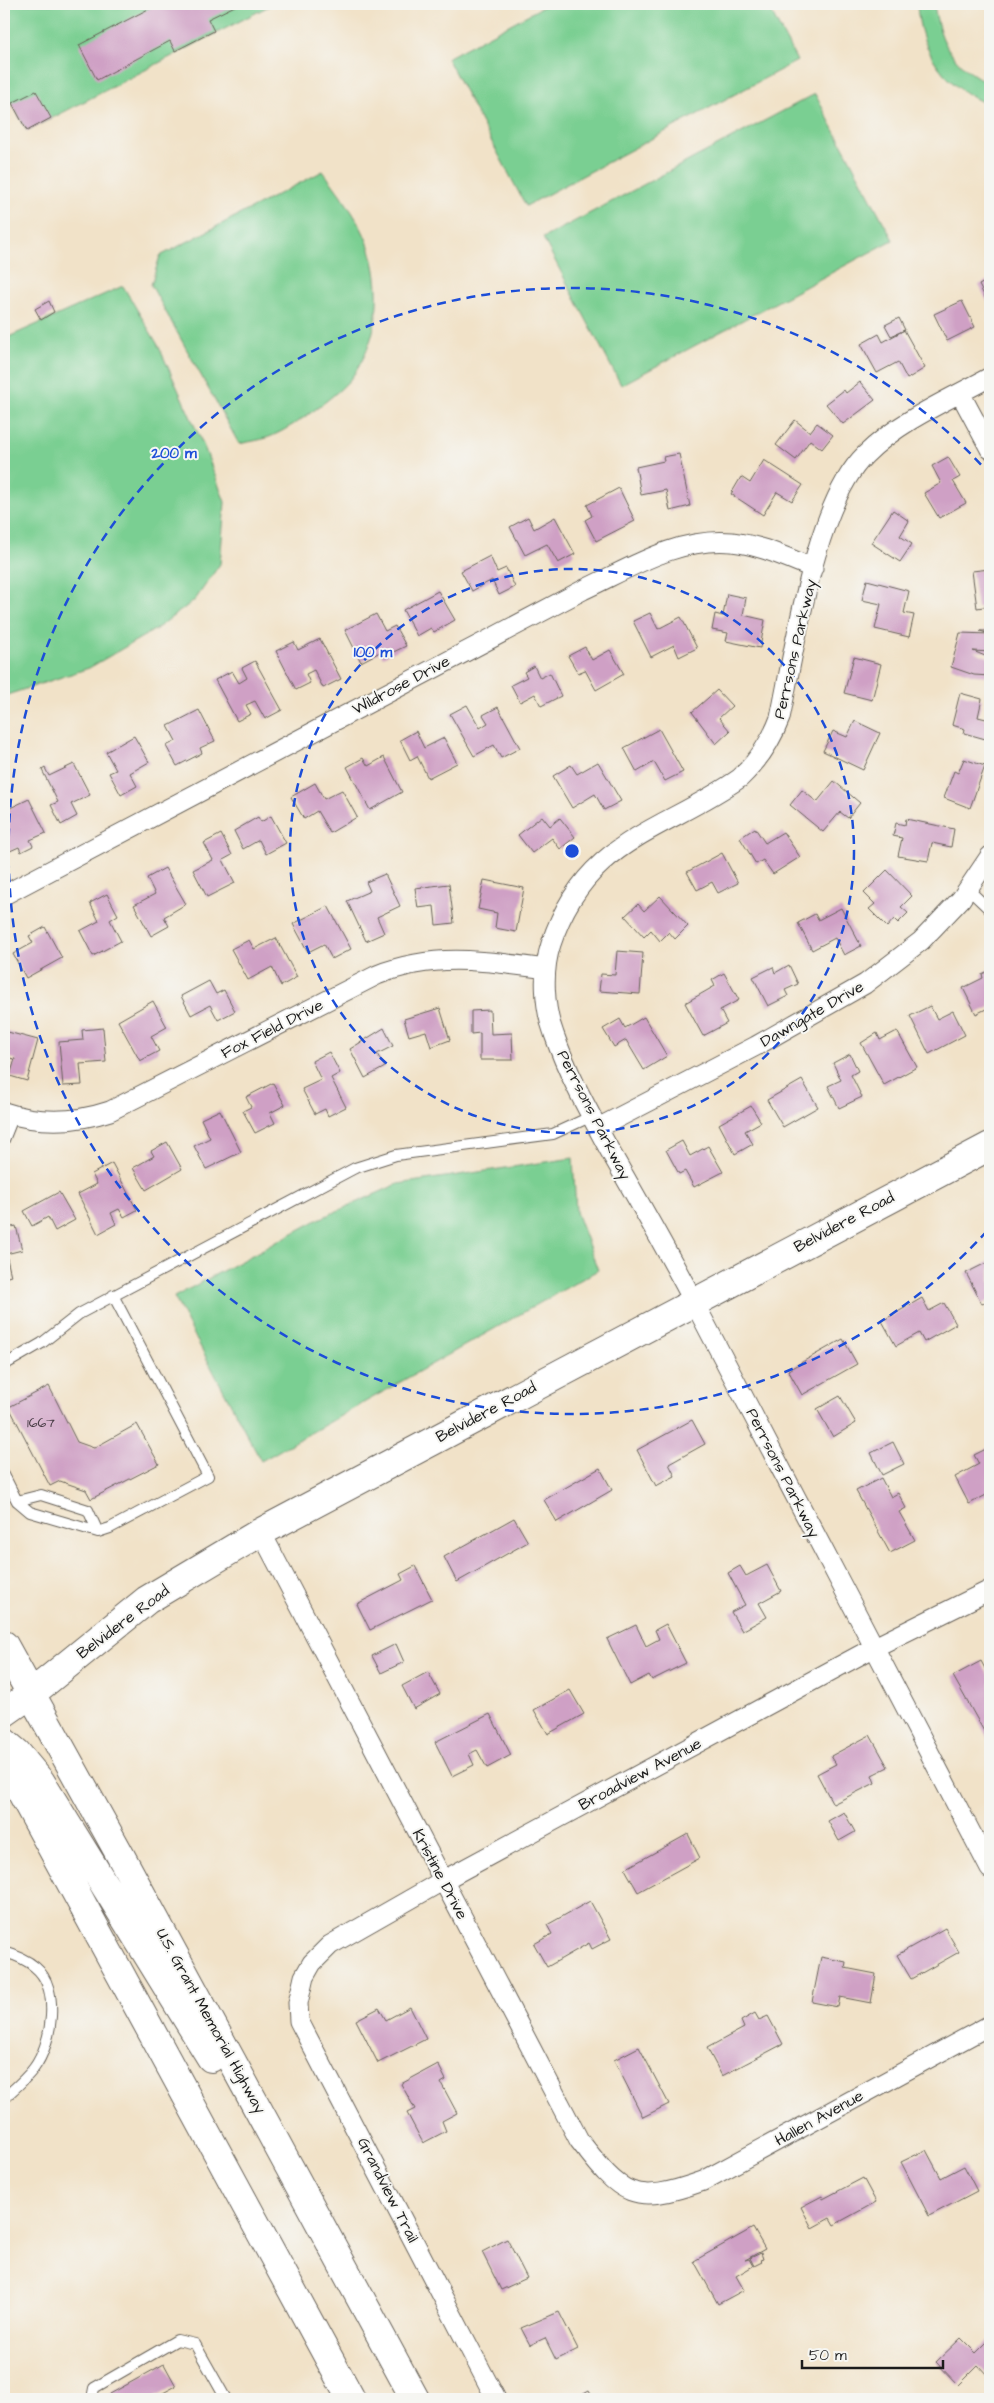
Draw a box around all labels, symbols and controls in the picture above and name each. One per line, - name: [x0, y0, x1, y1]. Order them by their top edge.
- text: 200 m: [150, 443, 197, 464]
- street label: Perrsons Parkway: [768, 577, 823, 721]
- text: 100 m: [354, 642, 393, 663]
- street label: Wildrose Drive: [348, 650, 454, 720]
- centre of rings: [563, 842, 581, 860]
- street label: Dawngate Drive: [756, 975, 869, 1053]
- street label: Fox Field Drive: [217, 994, 327, 1064]
- street label: Perrsons Parkway: [551, 1046, 636, 1184]
- street label: Belvidere Road: [790, 1186, 898, 1258]
- street label: Belvidere Road: [432, 1376, 540, 1448]
- street label: Perrsons Parkway: [740, 1404, 825, 1542]
- house number: 1667: [27, 1413, 55, 1433]
- street label: Belvidere Road: [72, 1580, 174, 1664]
- street label: Broadview Avenue: [575, 1732, 706, 1816]
- street label: Kristine Drive: [407, 1825, 473, 1923]
- street label: U.S. Grant Memorial Highway: [150, 1924, 271, 2118]
- street label: Hallen Avenue: [771, 2084, 867, 2151]
- street label: Grandview Trail: [352, 2134, 424, 2246]
- scale bar: [802, 2338, 943, 2370]
- text: 50 m: [809, 2345, 847, 2366]

